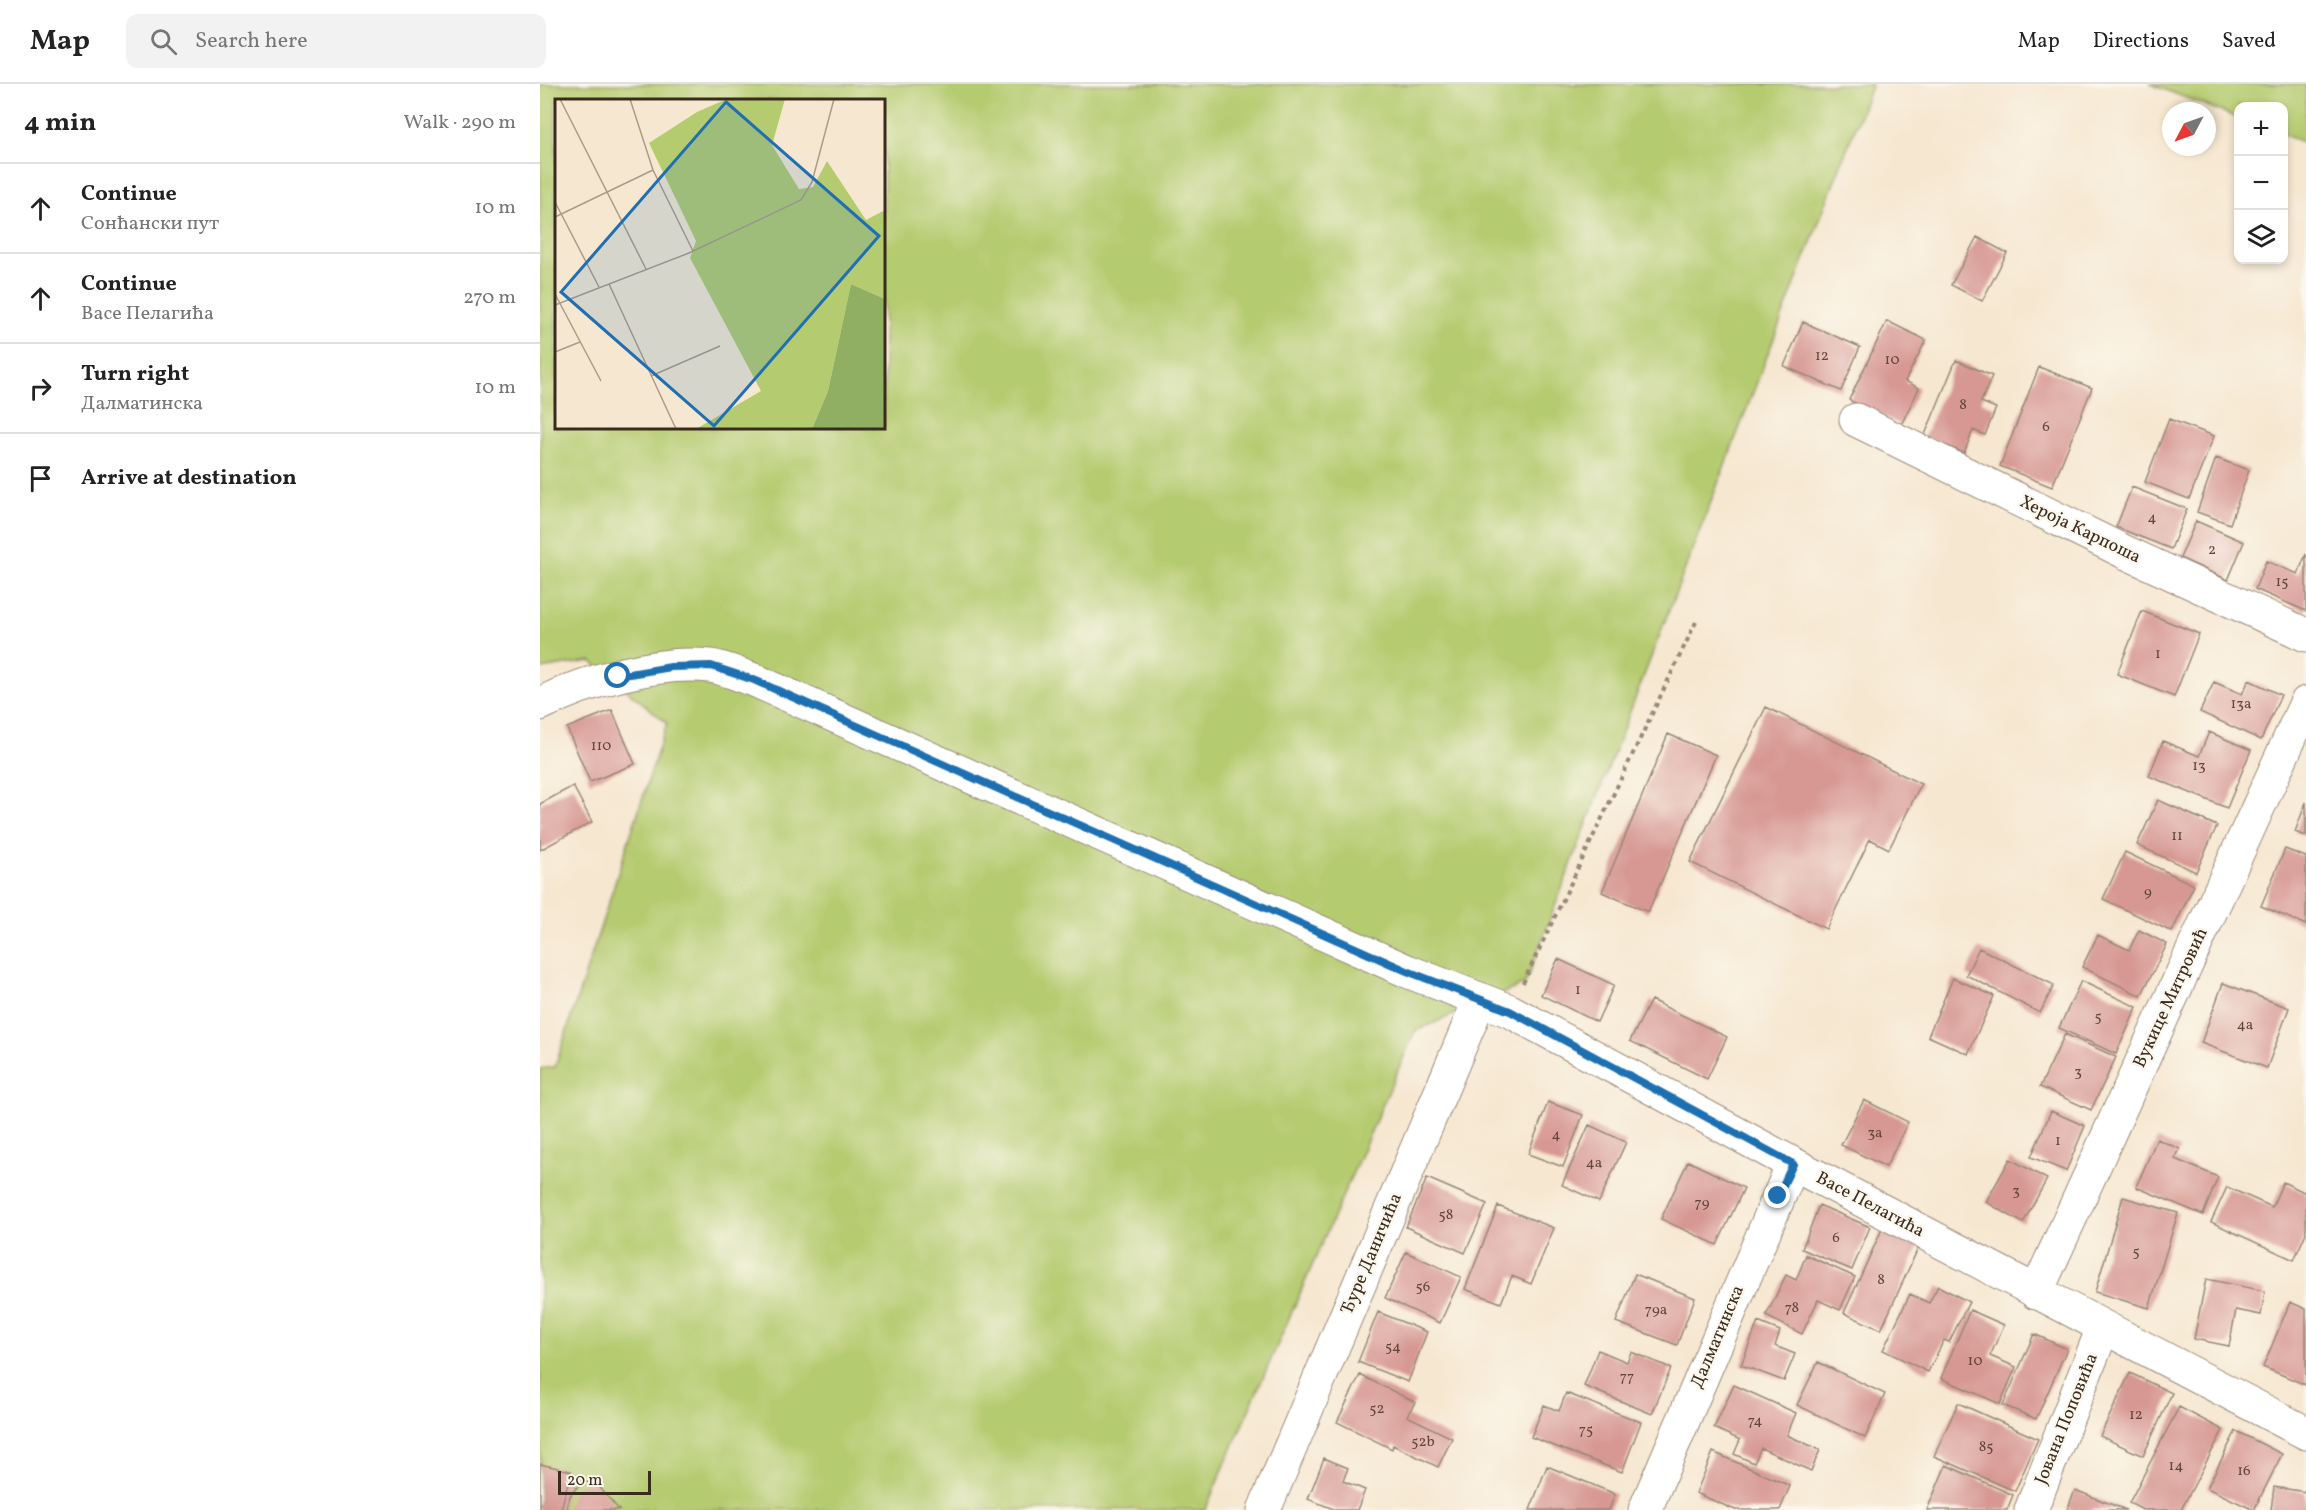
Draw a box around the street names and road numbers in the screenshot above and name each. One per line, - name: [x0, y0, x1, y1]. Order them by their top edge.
- street label: Хероја Карпоша: [2015, 490, 2145, 570]
- street label: Вукице Митровић: [2128, 924, 2215, 1072]
- street label: Васе Пелагића: [1811, 1166, 1929, 1244]
- street label: Ђуре Даничића: [1335, 1189, 1409, 1319]
- street label: Далматинска: [1685, 1282, 1751, 1392]
- street label: Јована Поповића: [2029, 1349, 2105, 1489]

